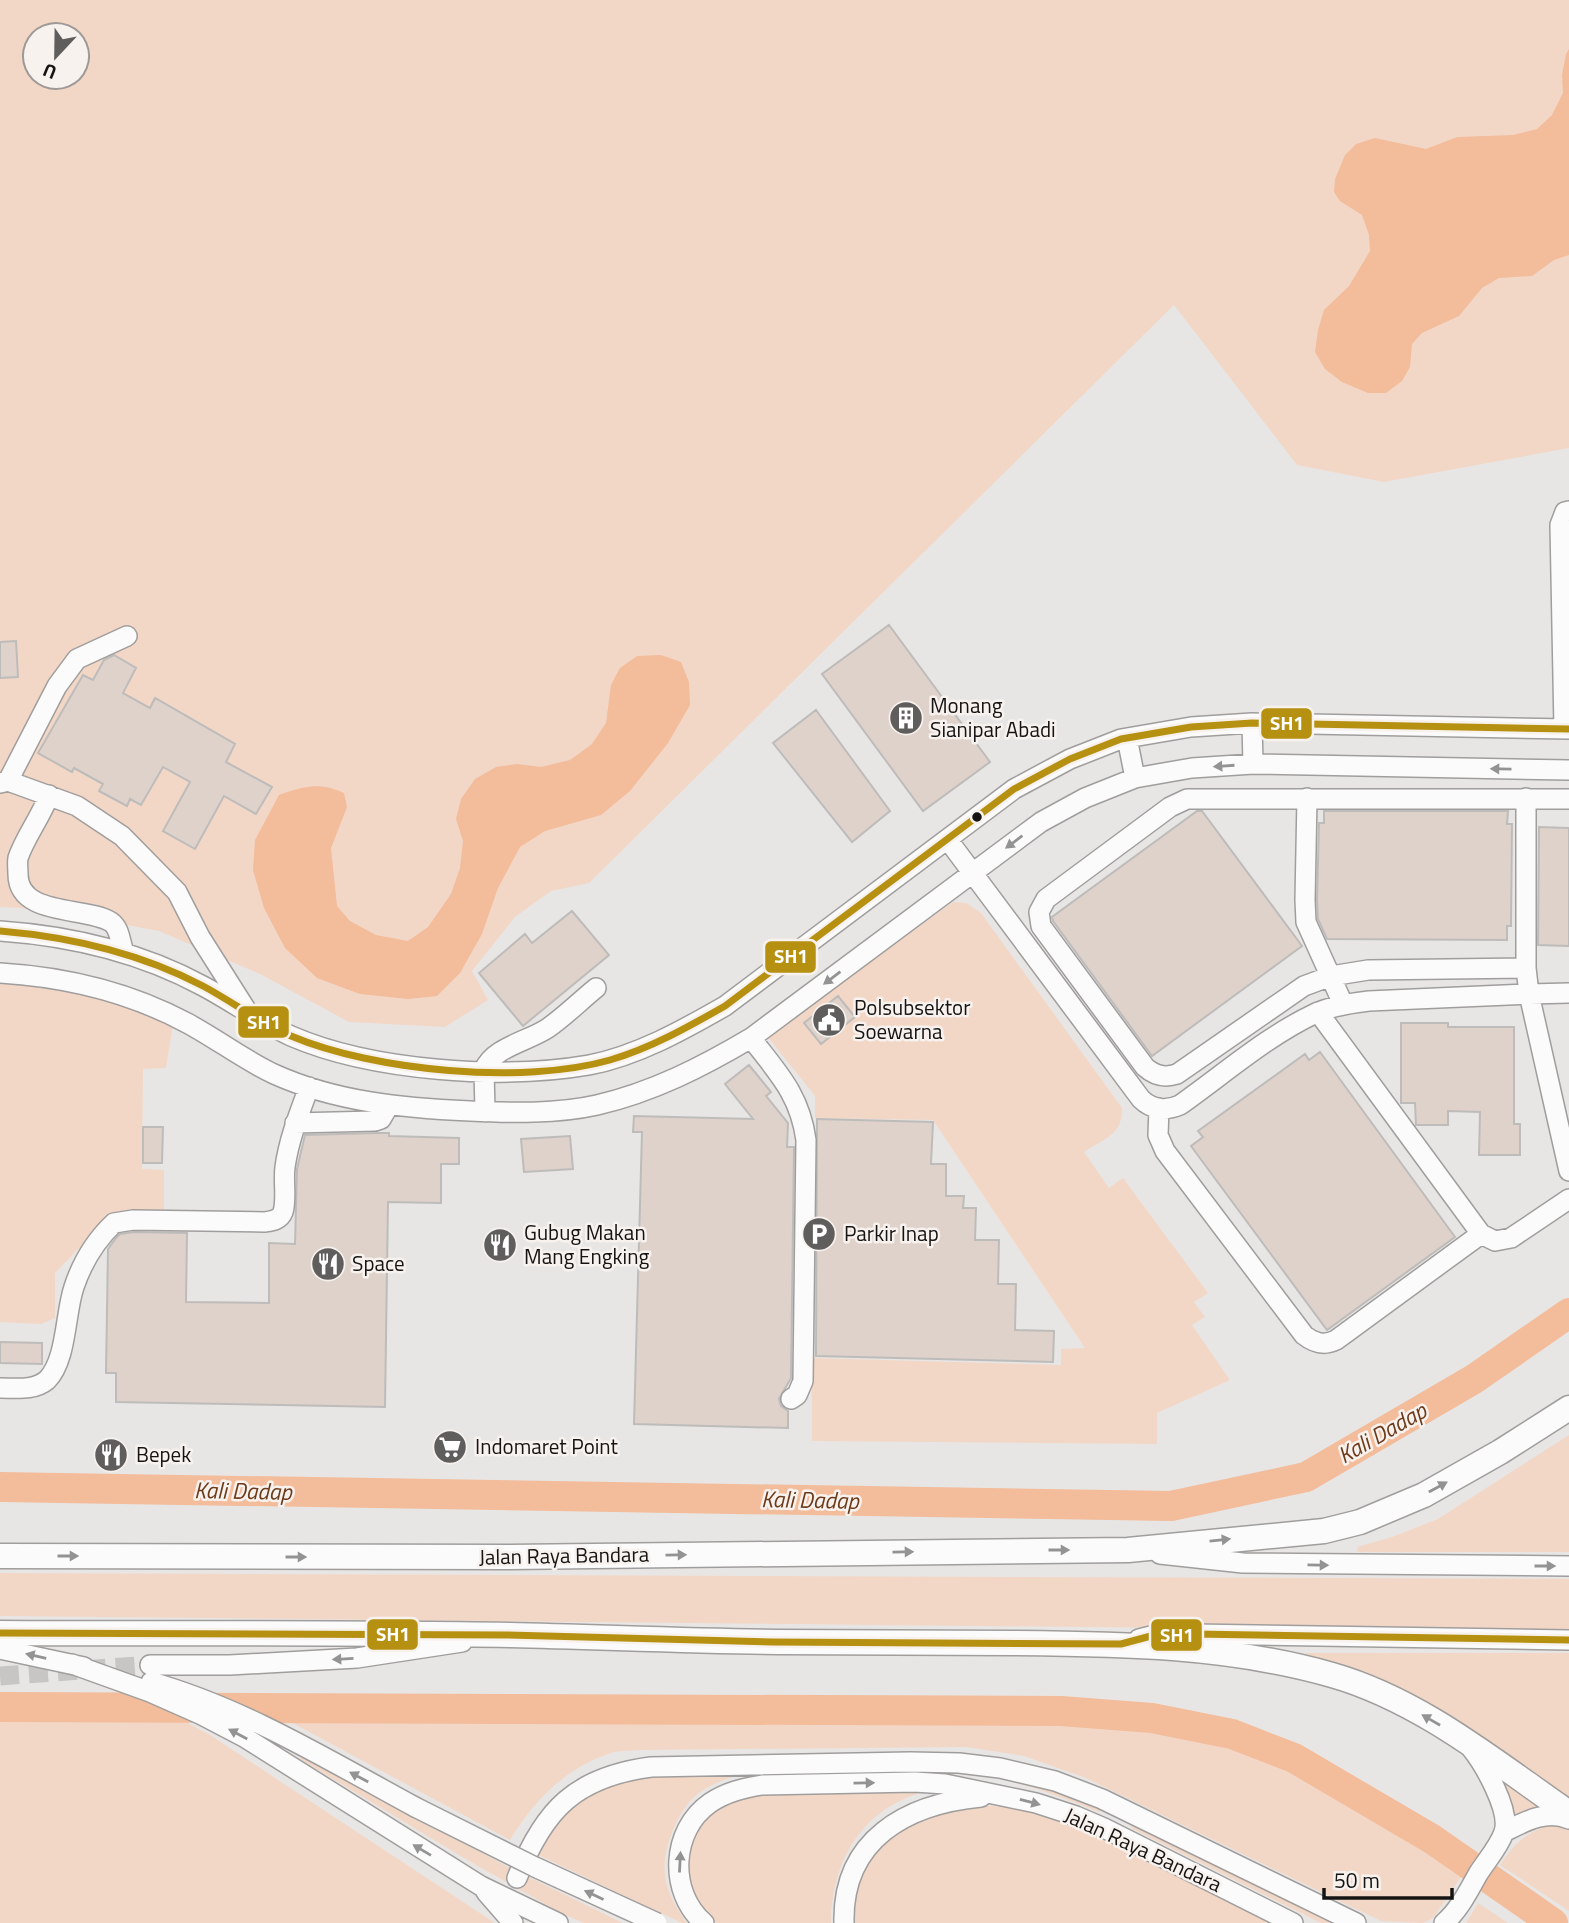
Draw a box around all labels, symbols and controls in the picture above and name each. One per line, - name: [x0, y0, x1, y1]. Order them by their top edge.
- north arrow: [21, 21, 91, 91]
- text: U: [38, 56, 61, 88]
- place label: Monang Sianipar Abadi: [930, 689, 1056, 745]
- building icon: Monang Sianipar Abadi: [887, 699, 925, 737]
- line badge: SH1: [1260, 707, 1313, 740]
- text: SH1: [1270, 708, 1304, 737]
- one-way arrow: [1213, 761, 1235, 772]
- one-way arrow: [1490, 763, 1512, 775]
- unlabelled marker: [970, 810, 984, 824]
- one-way arrow: [1006, 834, 1024, 849]
- line badge: SH1: [764, 940, 817, 974]
- text: SH1: [774, 941, 808, 970]
- one-way arrow: [823, 971, 841, 985]
- place label: Polsubsektor Soewarna: [854, 991, 970, 1047]
- public building icon: Polsubsektor Soewarna: [810, 1001, 848, 1039]
- line badge: SH1: [237, 1005, 290, 1039]
- text: SH1: [247, 1007, 281, 1036]
- parking icon: Parkir Inap: [800, 1215, 838, 1253]
- place label: Gubug Makan Mang Engking: [524, 1216, 649, 1272]
- place label: Parkir Inap: [844, 1217, 939, 1249]
- restaurant icon: Gubug Makan Mang Engking: [481, 1226, 519, 1264]
- restaurant icon: Space: [309, 1245, 347, 1283]
- place label: Space: [352, 1247, 405, 1279]
- water label: Kali Dadap: [1331, 1392, 1434, 1472]
- supermarket icon: Indomaret Point: [431, 1428, 469, 1466]
- place label: Indomaret Point: [475, 1430, 619, 1462]
- restaurant icon: Bepek: [92, 1436, 130, 1474]
- place label: Bepek: [136, 1438, 191, 1470]
- water label: Kali Dadap: [194, 1472, 294, 1509]
- water label: Kali Dadap: [761, 1481, 861, 1518]
- one-way arrow: [1428, 1481, 1448, 1492]
- one-way arrow: [1209, 1535, 1231, 1546]
- street label: Jalan Raya Bandara: [478, 1538, 650, 1572]
- one-way arrow: [1049, 1544, 1071, 1556]
- one-way arrow: [892, 1546, 914, 1558]
- one-way arrow: [665, 1549, 687, 1560]
- one-way arrow: [57, 1550, 79, 1562]
- one-way arrow: [285, 1552, 307, 1563]
- one-way arrow: [1307, 1559, 1329, 1570]
- one-way arrow: [1534, 1560, 1556, 1572]
- line badge: SH1: [366, 1618, 419, 1651]
- line badge: SH1: [1150, 1618, 1203, 1652]
- text: SH1: [376, 1619, 410, 1648]
- text: SH1: [1160, 1620, 1194, 1649]
- one-way arrow: [25, 1651, 47, 1662]
- one-way arrow: [332, 1654, 354, 1665]
- one-way arrow: [1422, 1714, 1441, 1726]
- one-way arrow: [228, 1728, 247, 1740]
- one-way arrow: [350, 1771, 369, 1783]
- one-way arrow: [854, 1777, 876, 1789]
- one-way arrow: [1019, 1797, 1041, 1808]
- street label: Jalan Raya Bandara: [1059, 1799, 1228, 1900]
- one-way arrow: [413, 1844, 432, 1856]
- one-way arrow: [674, 1851, 685, 1873]
- scale bar: [1324, 1856, 1452, 1900]
- text: 50 m: [1334, 1864, 1380, 1896]
- one-way arrow: [584, 1889, 604, 1901]

